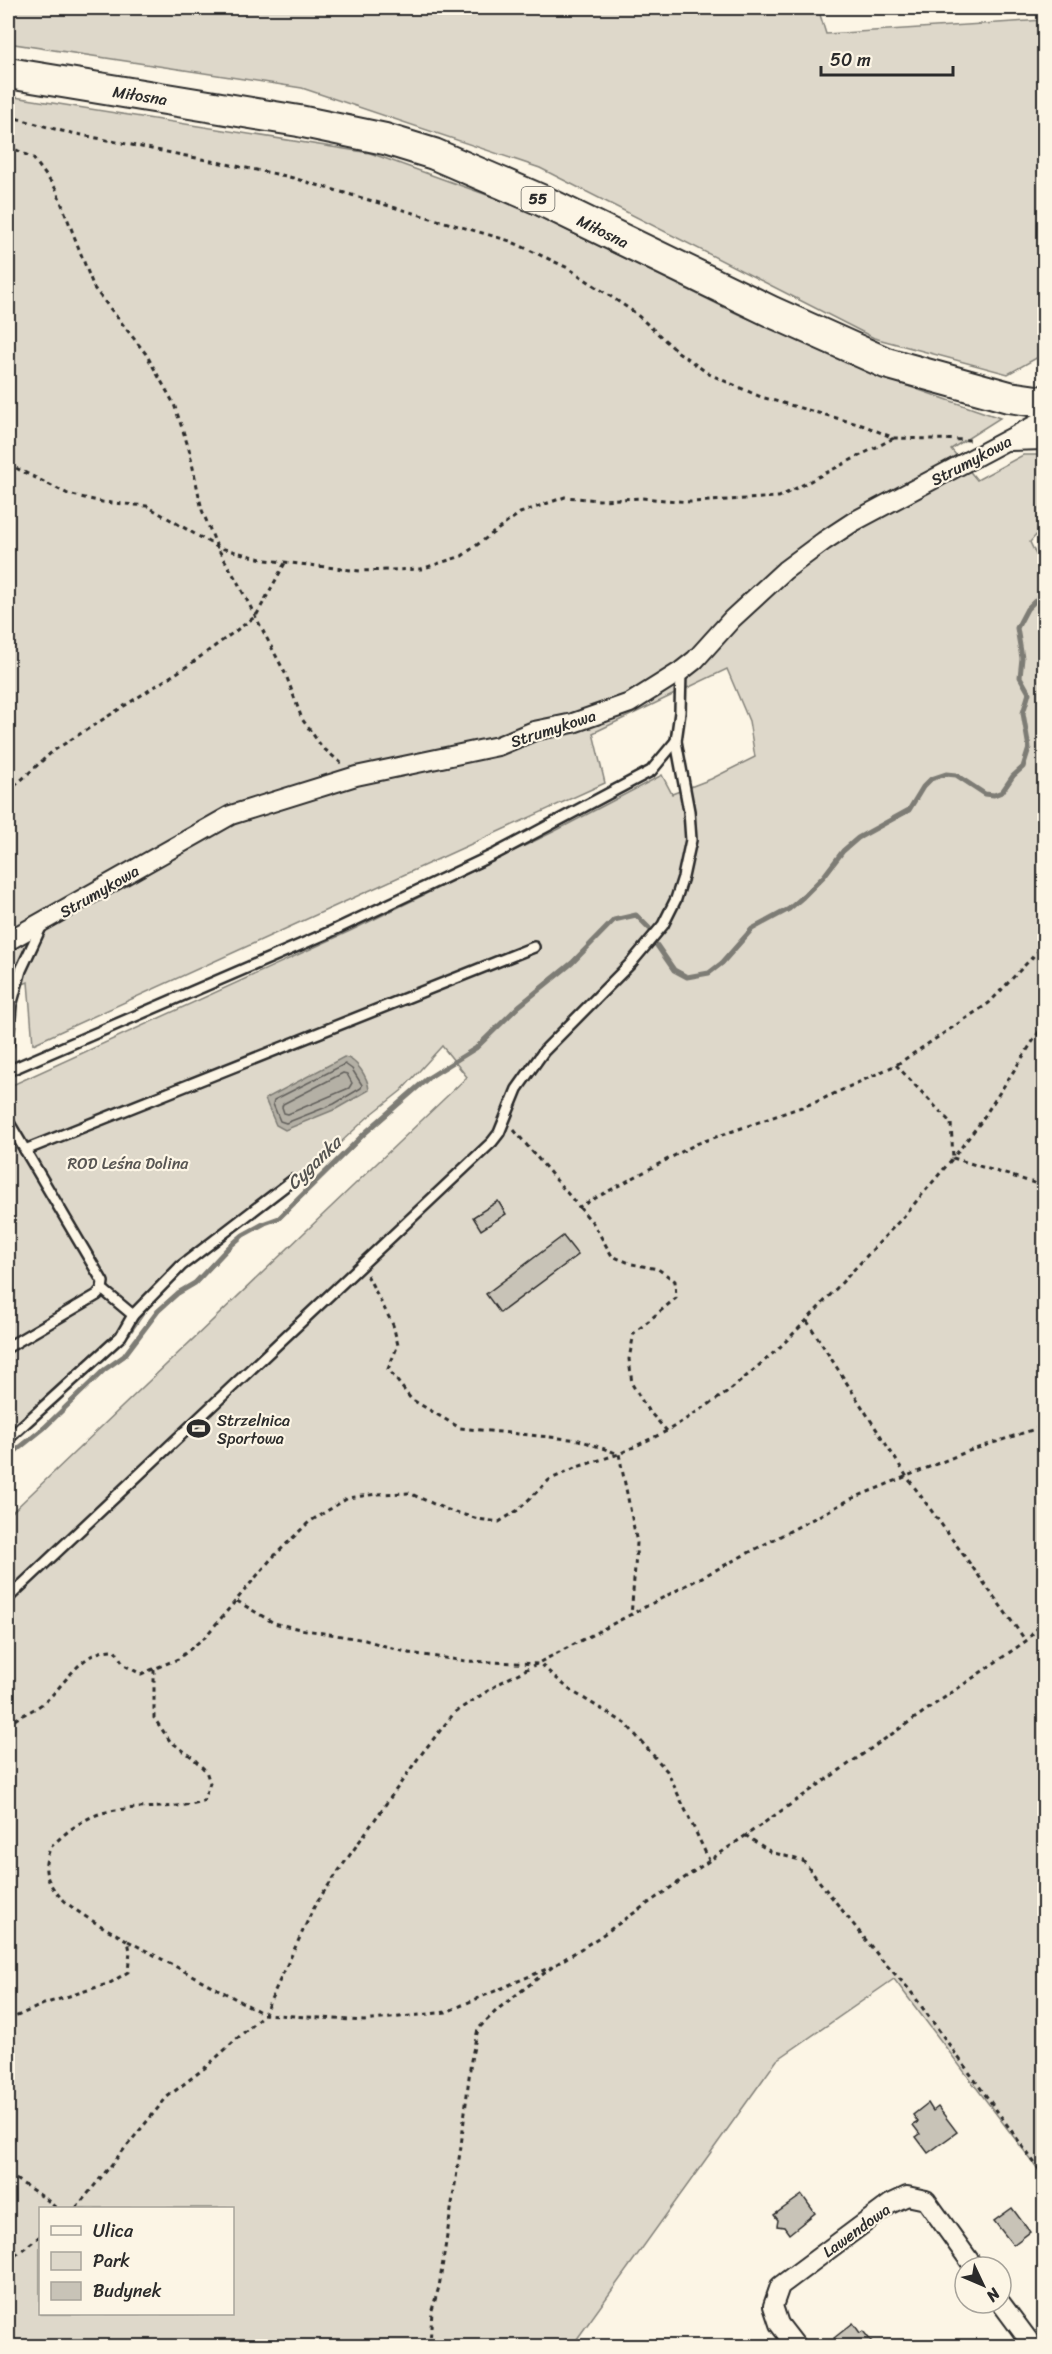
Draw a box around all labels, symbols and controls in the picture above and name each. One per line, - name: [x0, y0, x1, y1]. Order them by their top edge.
- scale bar: [821, 39, 953, 77]
- text: 50 m: [830, 44, 871, 76]
- street label: Miłosna: [111, 77, 169, 114]
- road number: 55: [522, 187, 554, 211]
- street label: Miłosna: [572, 206, 634, 257]
- street label: Strumykowa: [925, 427, 1017, 494]
- street label: Strumykowa: [507, 701, 600, 756]
- street label: Strumykowa: [54, 857, 145, 926]
- water label: Cyganka: [279, 1127, 351, 1198]
- park label: ROD Leśna Dolina: [68, 1149, 189, 1178]
- place label: Strzelnica Sportowa: [217, 1406, 290, 1453]
- sports icon: Strzelnica Sportowa: [186, 1416, 212, 1442]
- street label: Lawendowa: [816, 2196, 897, 2265]
- legend: [39, 2207, 234, 2315]
- text: Ulica: [93, 2215, 134, 2247]
- text: Park: [93, 2245, 130, 2277]
- north arrow: [953, 2255, 1013, 2315]
- text: Budynek: [93, 2275, 162, 2307]
- text: N: [979, 2280, 1008, 2310]

